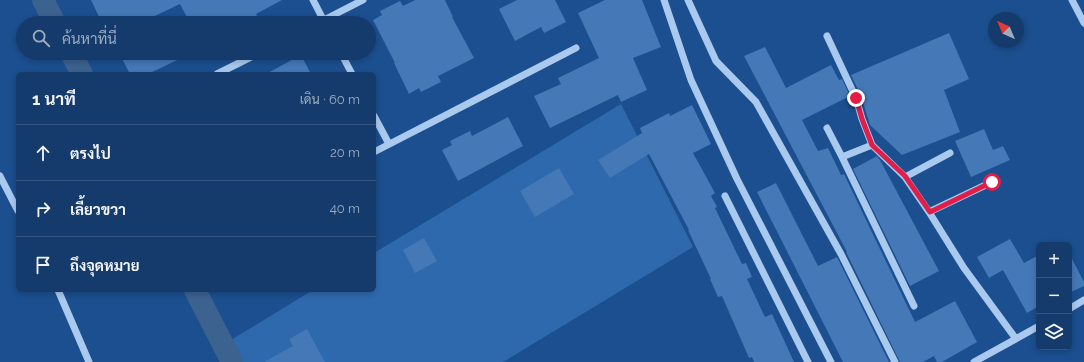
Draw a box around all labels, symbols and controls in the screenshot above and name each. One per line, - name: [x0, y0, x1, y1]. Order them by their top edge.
- north arrow: [988, 12, 1024, 48]
- search box: [16, 16, 376, 60]
- icon: search: [30, 27, 52, 49]
- text: ค้นหาที่นี่: [62, 30, 117, 48]
- text: 1 นาที: [32, 89, 76, 109]
- route end: [847, 89, 865, 107]
- text: เดิน · 60 m: [300, 92, 360, 107]
- icon: ahead: [32, 142, 54, 164]
- text: ตรงไป: [70, 145, 111, 163]
- text: 20 m: [330, 145, 360, 160]
- route start: [983, 173, 1001, 191]
- icon: right: [32, 198, 54, 220]
- text: เลี้ยวขวา: [70, 201, 126, 219]
- text: 40 m: [330, 201, 360, 216]
- map controls: [1036, 242, 1072, 350]
- button: +: [1036, 242, 1072, 278]
- icon: arrive: [32, 254, 54, 276]
- text: ถึงจุดหมาย: [70, 257, 140, 275]
- button: −: [1036, 278, 1072, 314]
- button: layers: [1036, 314, 1072, 350]

